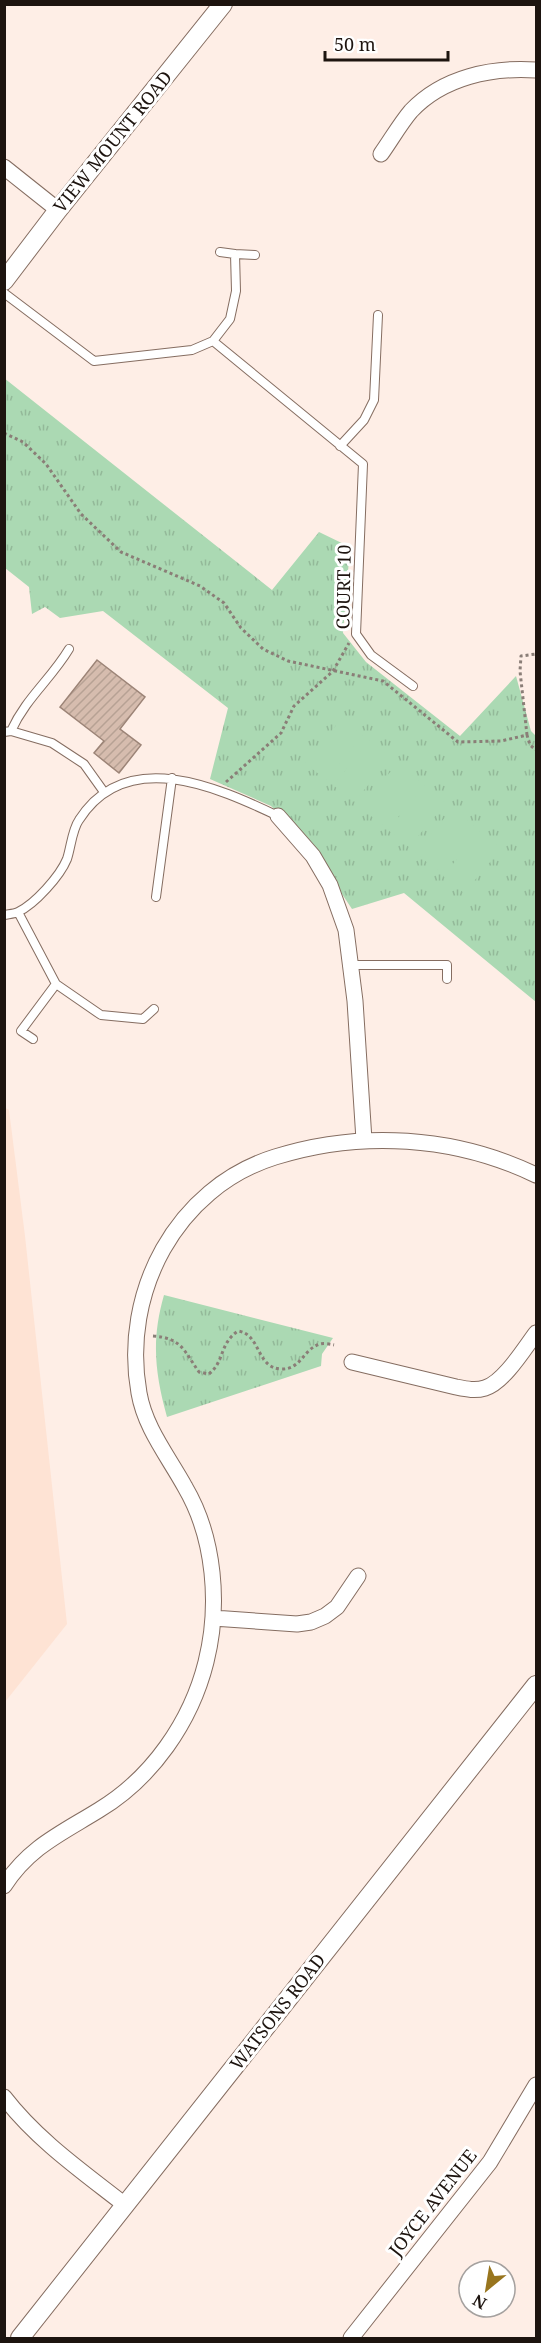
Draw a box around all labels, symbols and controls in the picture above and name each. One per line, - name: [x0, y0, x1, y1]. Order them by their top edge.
- scale bar: [325, 24, 448, 62]
- text: 50 m: [334, 32, 376, 56]
- street label: VIEW MOUNT ROAD: [48, 65, 177, 217]
- street label: COURT 10: [330, 544, 356, 629]
- street label: WATSONS ROAD: [224, 1948, 330, 2075]
- street label: JOYCE AVENUE: [382, 2144, 481, 2262]
- north arrow: [457, 2259, 517, 2319]
- text: N: [468, 2289, 490, 2315]

